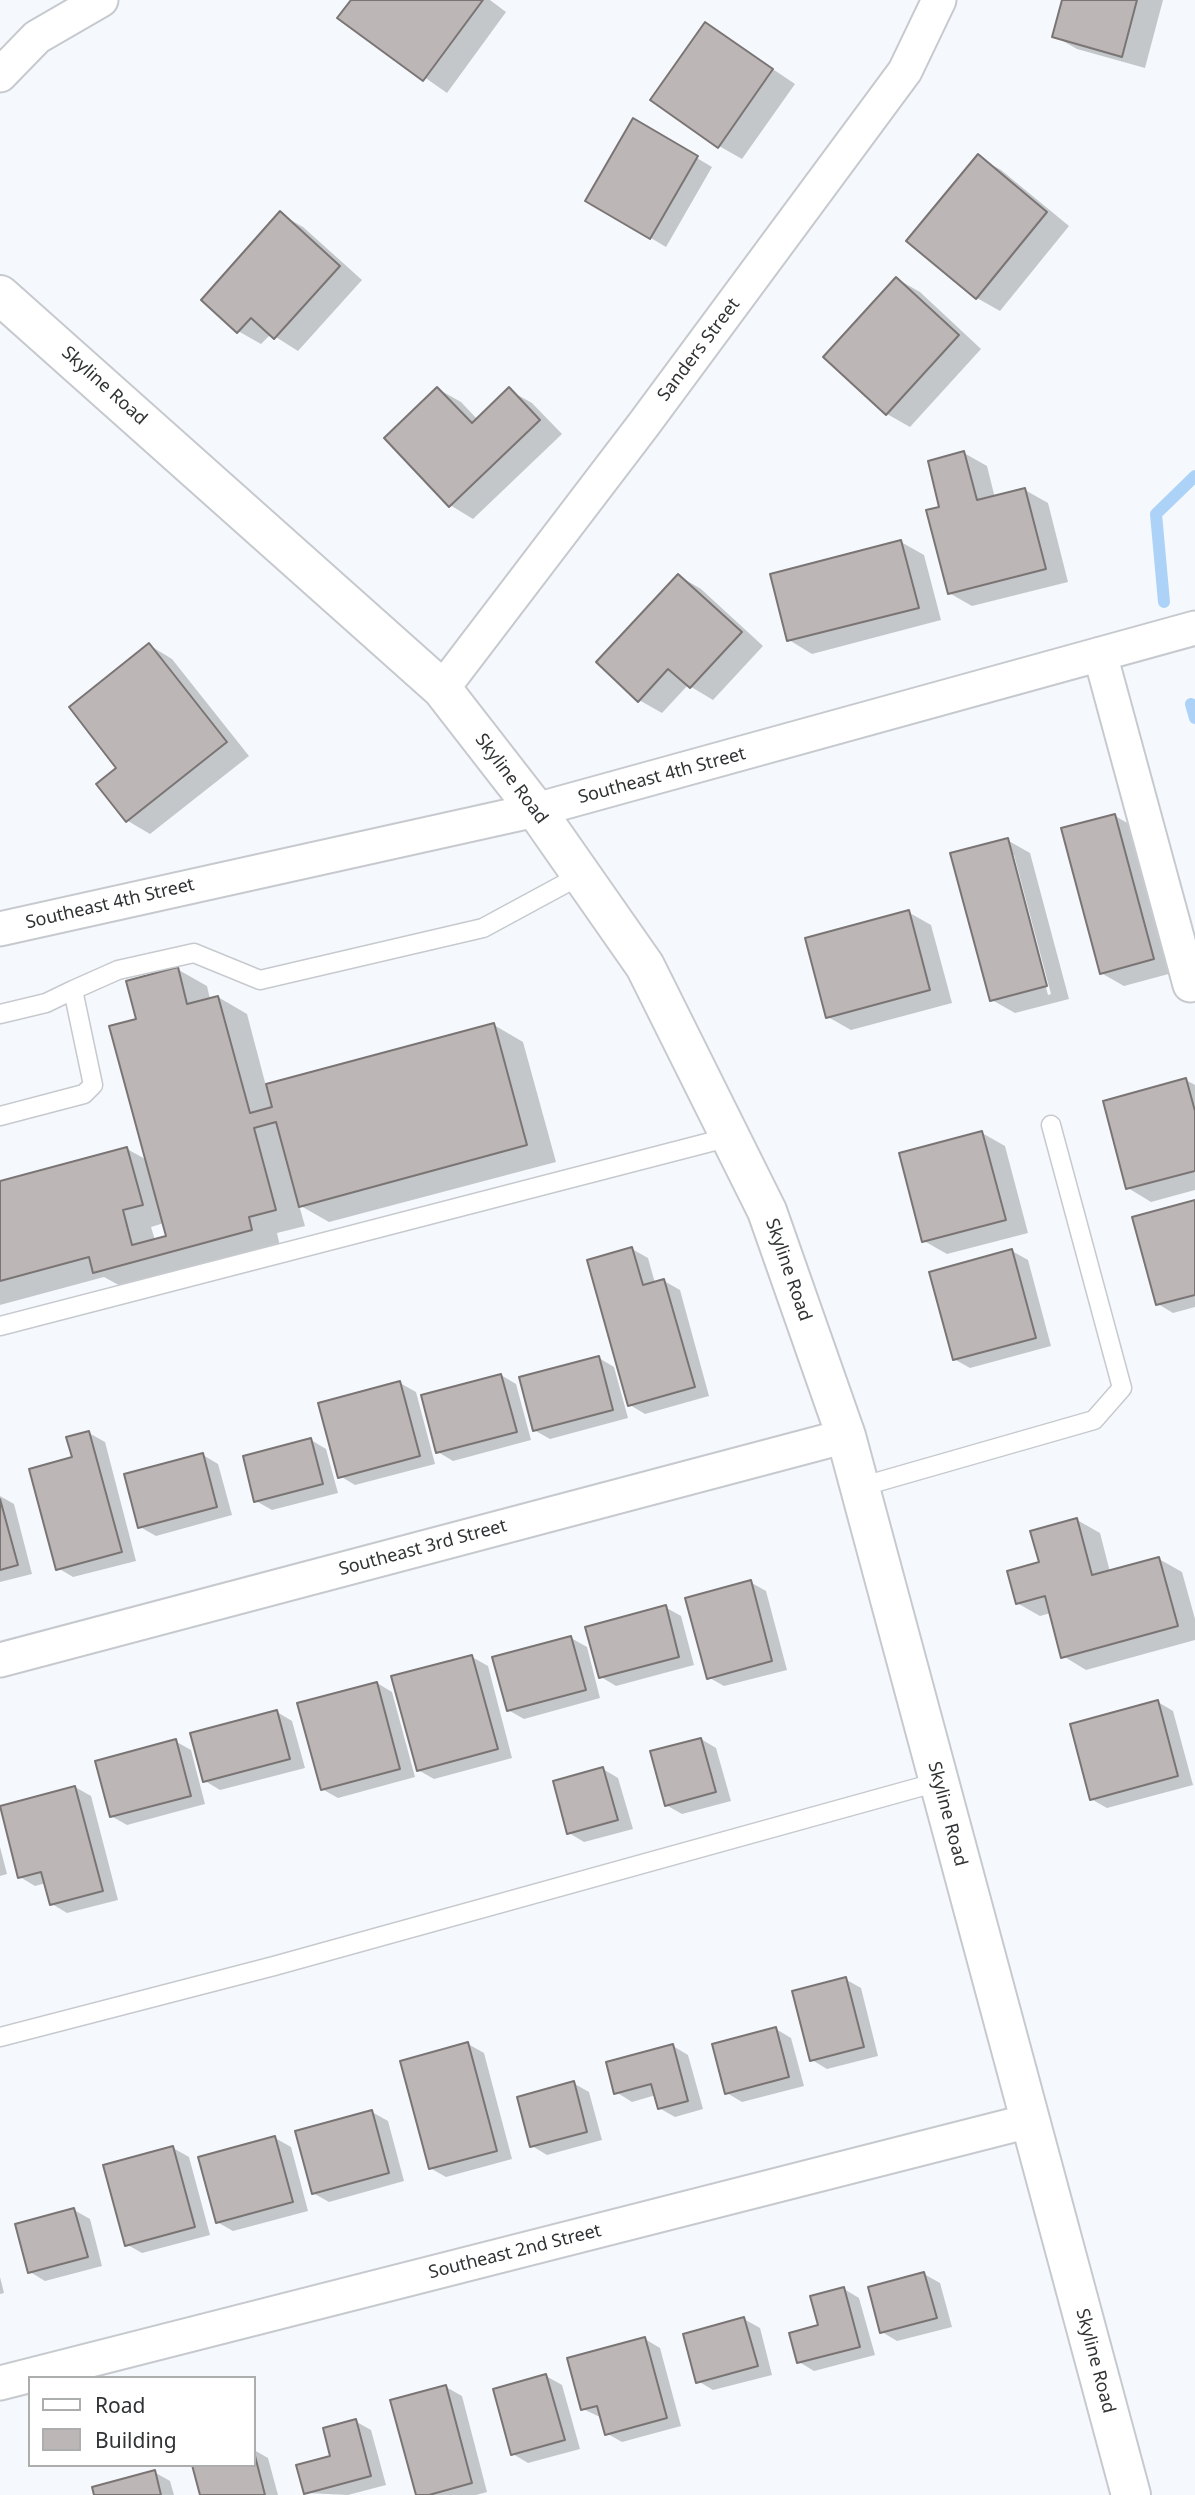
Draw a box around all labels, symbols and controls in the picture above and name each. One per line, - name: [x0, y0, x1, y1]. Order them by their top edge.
- street label: Sanders Street: [653, 294, 745, 406]
- street label: Skyline Road: [57, 342, 151, 430]
- street label: Skyline Road: [470, 730, 552, 828]
- street label: Southeast 4th Street: [576, 743, 748, 809]
- street label: Southeast 4th Street: [24, 874, 196, 934]
- street label: Skyline Road: [760, 1216, 816, 1324]
- street label: Southeast 3rd Street: [337, 1515, 509, 1581]
- street label: Skyline Road: [923, 1759, 971, 1869]
- street label: Southeast 2nd Street: [427, 2220, 603, 2284]
- street label: Skyline Road: [1071, 2306, 1119, 2416]
- legend: [28, 2376, 256, 2467]
- text: Road: [95, 2391, 145, 2419]
- text: Building: [95, 2426, 177, 2454]

